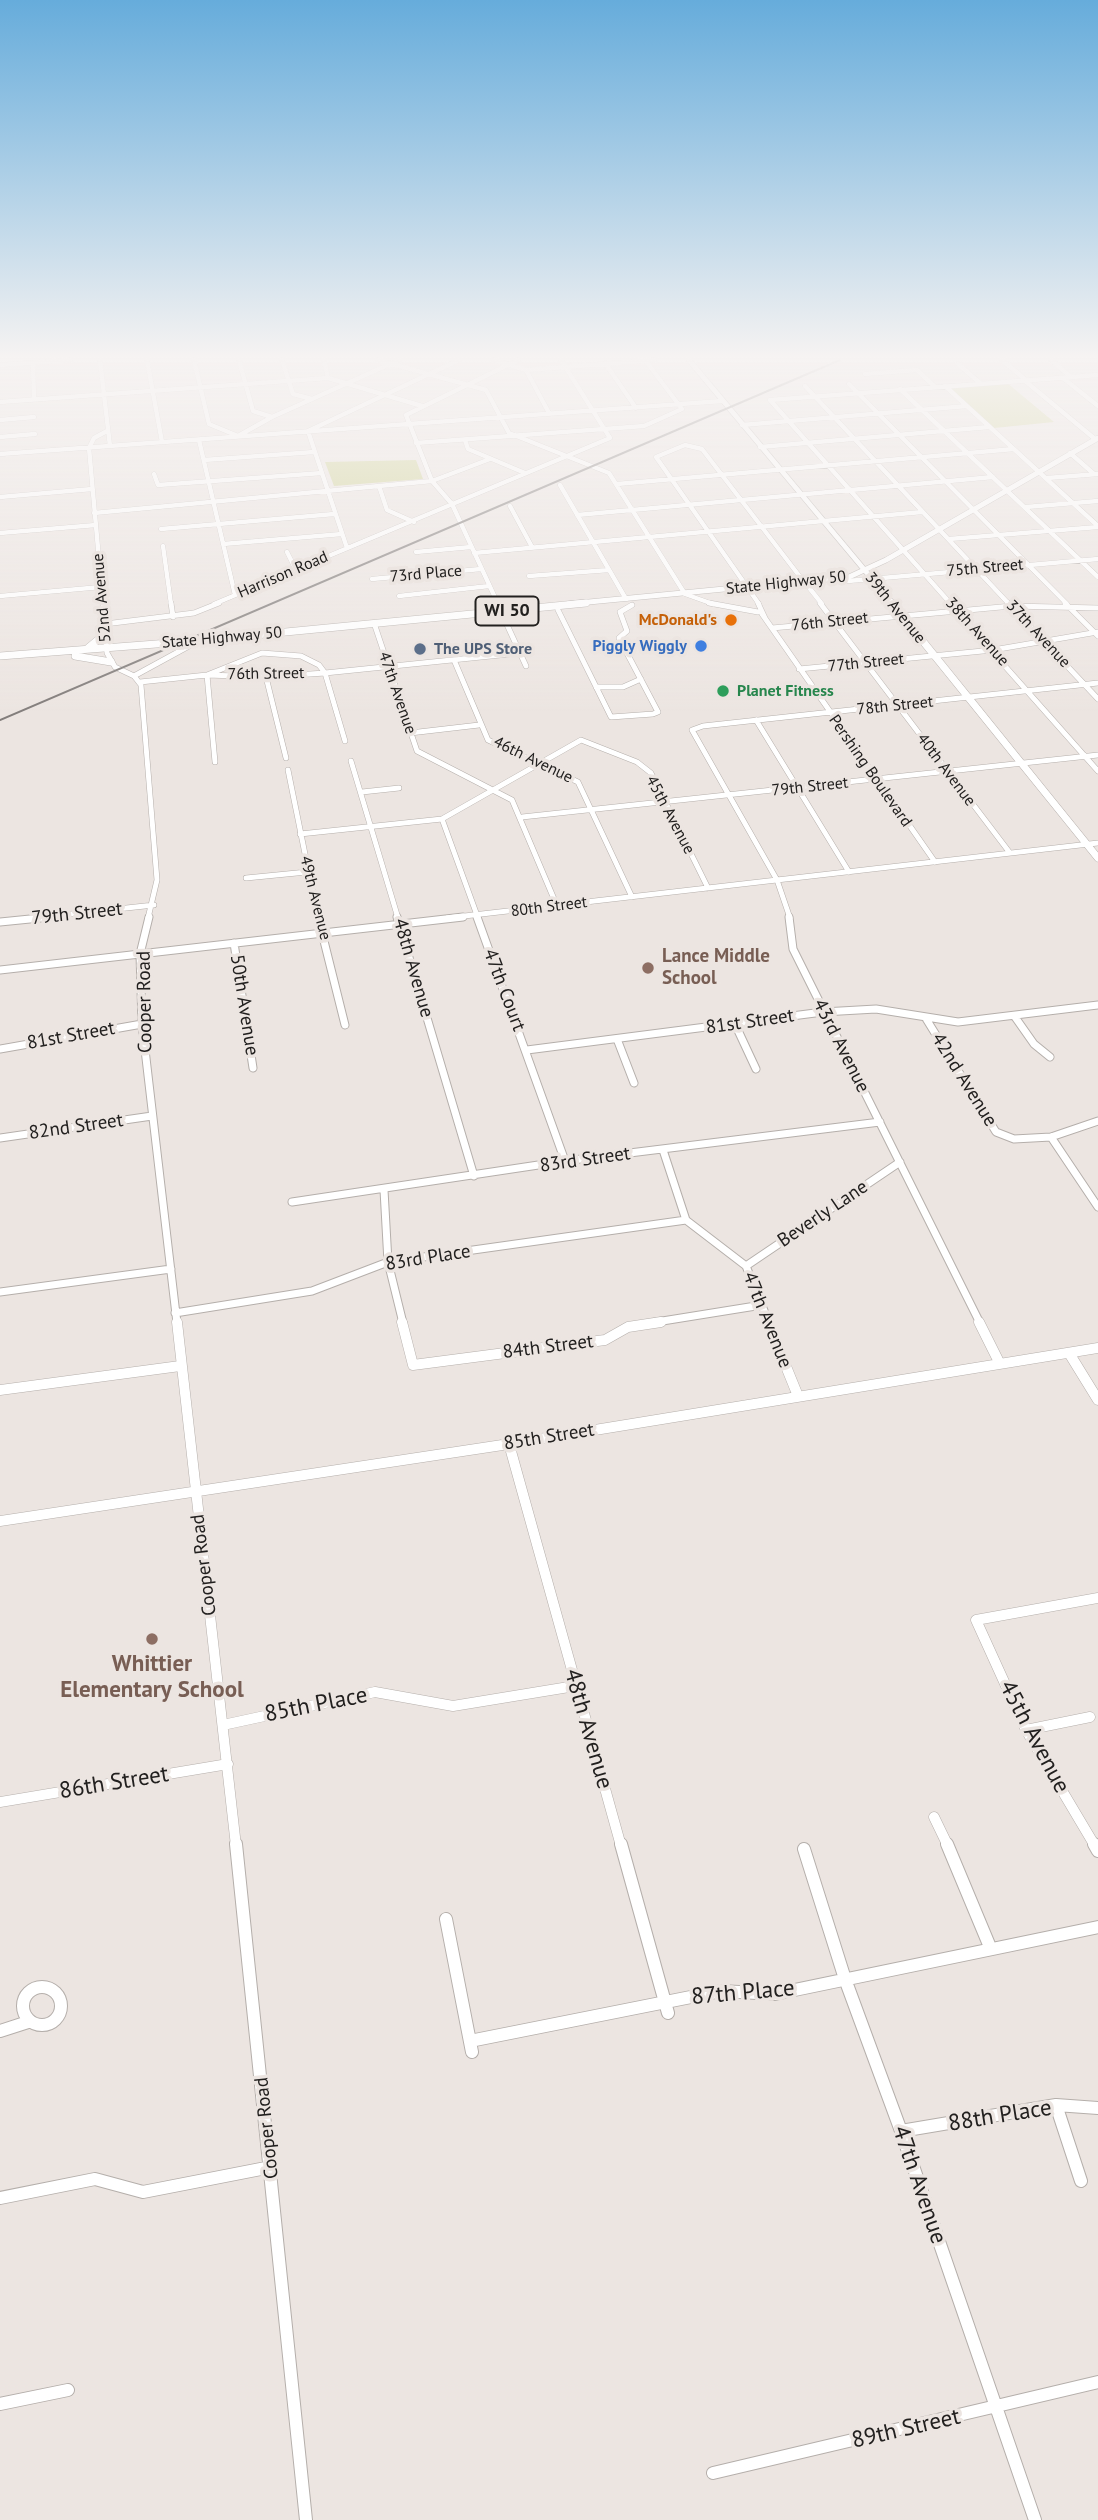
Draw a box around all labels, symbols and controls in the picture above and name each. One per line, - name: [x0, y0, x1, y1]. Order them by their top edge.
- street label: Harrison Road: [235, 547, 331, 603]
- street label: 52nd Avenue: [89, 553, 115, 643]
- street label: 75th Street: [946, 555, 1024, 581]
- street label: 73rd Place: [389, 561, 463, 587]
- street label: State Highway 50: [725, 567, 847, 599]
- street label: 39th Avenue: [861, 569, 929, 647]
- street label: 38th Avenue: [941, 594, 1013, 670]
- road number: WI 50: [476, 596, 538, 626]
- street label: 37th Avenue: [1002, 596, 1074, 672]
- street label: 76th Street: [791, 608, 869, 636]
- place label: McDonald's: [639, 610, 717, 630]
- marker: McDonald's: [723, 612, 739, 628]
- street label: State Highway 50: [161, 623, 283, 653]
- place label: Piggly Wiggly: [592, 636, 687, 656]
- marker: Piggly Wiggly: [693, 638, 709, 654]
- place label: The UPS Store: [434, 639, 532, 659]
- marker: The UPS Store: [412, 641, 428, 657]
- street label: 47th Avenue: [374, 649, 420, 737]
- street label: 77th Street: [827, 649, 905, 677]
- street label: 76th Street: [227, 664, 305, 684]
- place label: Planet Fitness: [737, 681, 834, 701]
- marker: Planet Fitness: [715, 683, 731, 699]
- street label: 78th Street: [856, 692, 934, 720]
- street label: Pershing Boulevard: [824, 711, 916, 831]
- street label: 40th Avenue: [912, 730, 980, 810]
- street label: 46th Avenue: [490, 733, 576, 787]
- street label: 45th Avenue: [641, 773, 699, 857]
- street label: 79th Street: [771, 773, 849, 801]
- street label: 49th Avenue: [295, 854, 335, 942]
- street label: 80th Street: [510, 893, 588, 921]
- street label: 79th Street: [30, 898, 124, 930]
- street label: 48th Avenue: [388, 916, 438, 1020]
- street label: 47th Court: [478, 946, 530, 1034]
- place label: Lance Middle School: [662, 946, 770, 990]
- street label: Cooper Road: [133, 951, 157, 1053]
- street label: 50th Avenue: [225, 953, 263, 1057]
- marker: Lance Middle School: [640, 960, 656, 976]
- street label: 43rd Avenue: [808, 995, 874, 1097]
- street label: 81st Street: [704, 1005, 796, 1039]
- street label: 81st Street: [25, 1017, 117, 1055]
- street label: 42nd Avenue: [926, 1029, 1002, 1131]
- street label: 82nd Street: [27, 1109, 125, 1145]
- street label: 83rd Street: [538, 1142, 632, 1178]
- street label: Beverly Lane: [774, 1176, 872, 1252]
- street label: 83rd Place: [384, 1240, 472, 1276]
- street label: 47th Avenue: [737, 1269, 797, 1371]
- street label: 84th Street: [501, 1330, 595, 1364]
- street label: 85th Street: [502, 1419, 596, 1455]
- street label: Cooper Road: [186, 1513, 222, 1617]
- marker: Whittier Elementary School: [144, 1631, 160, 1647]
- place label: Whittier Elementary School: [60, 1650, 244, 1704]
- street label: 48th Avenue: [558, 1666, 618, 1792]
- street label: 45th Avenue: [993, 1676, 1075, 1798]
- street label: 85th Place: [262, 1682, 370, 1728]
- street label: 86th Street: [57, 1761, 171, 1805]
- street label: 87th Place: [690, 1975, 796, 2011]
- street label: Cooper Road: [250, 2076, 284, 2180]
- street label: 88th Place: [946, 2094, 1054, 2138]
- street label: 47th Avenue: [886, 2122, 952, 2248]
- street label: 89th Street: [849, 2403, 963, 2455]

